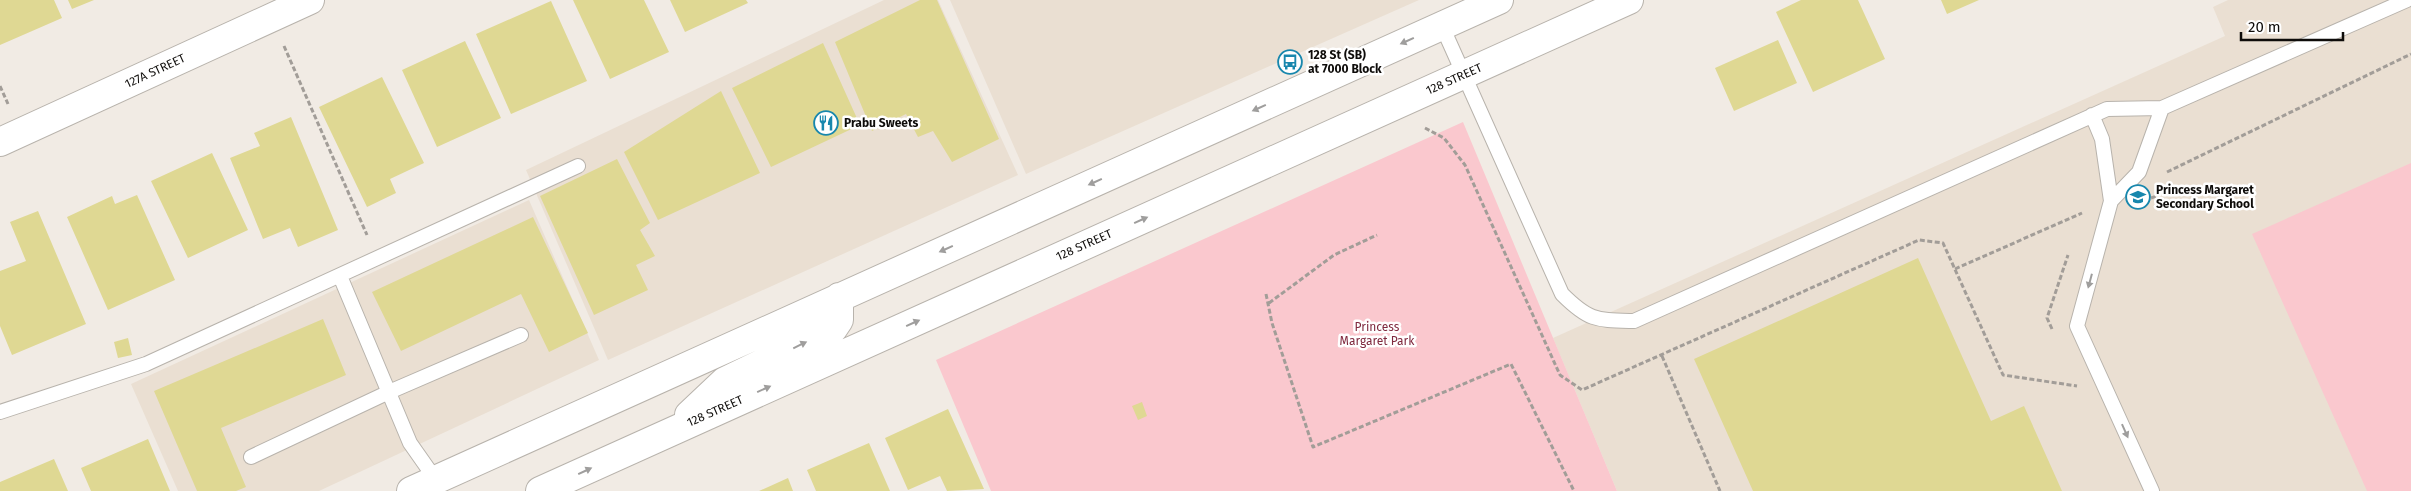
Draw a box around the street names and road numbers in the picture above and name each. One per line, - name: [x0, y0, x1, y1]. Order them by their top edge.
- street label: 127A STREET: [123, 51, 188, 91]
- street label: 128 STREET: [1424, 60, 1485, 98]
- street label: 128 STREET: [1054, 226, 1115, 264]
- street label: 128 STREET: [685, 392, 746, 430]

